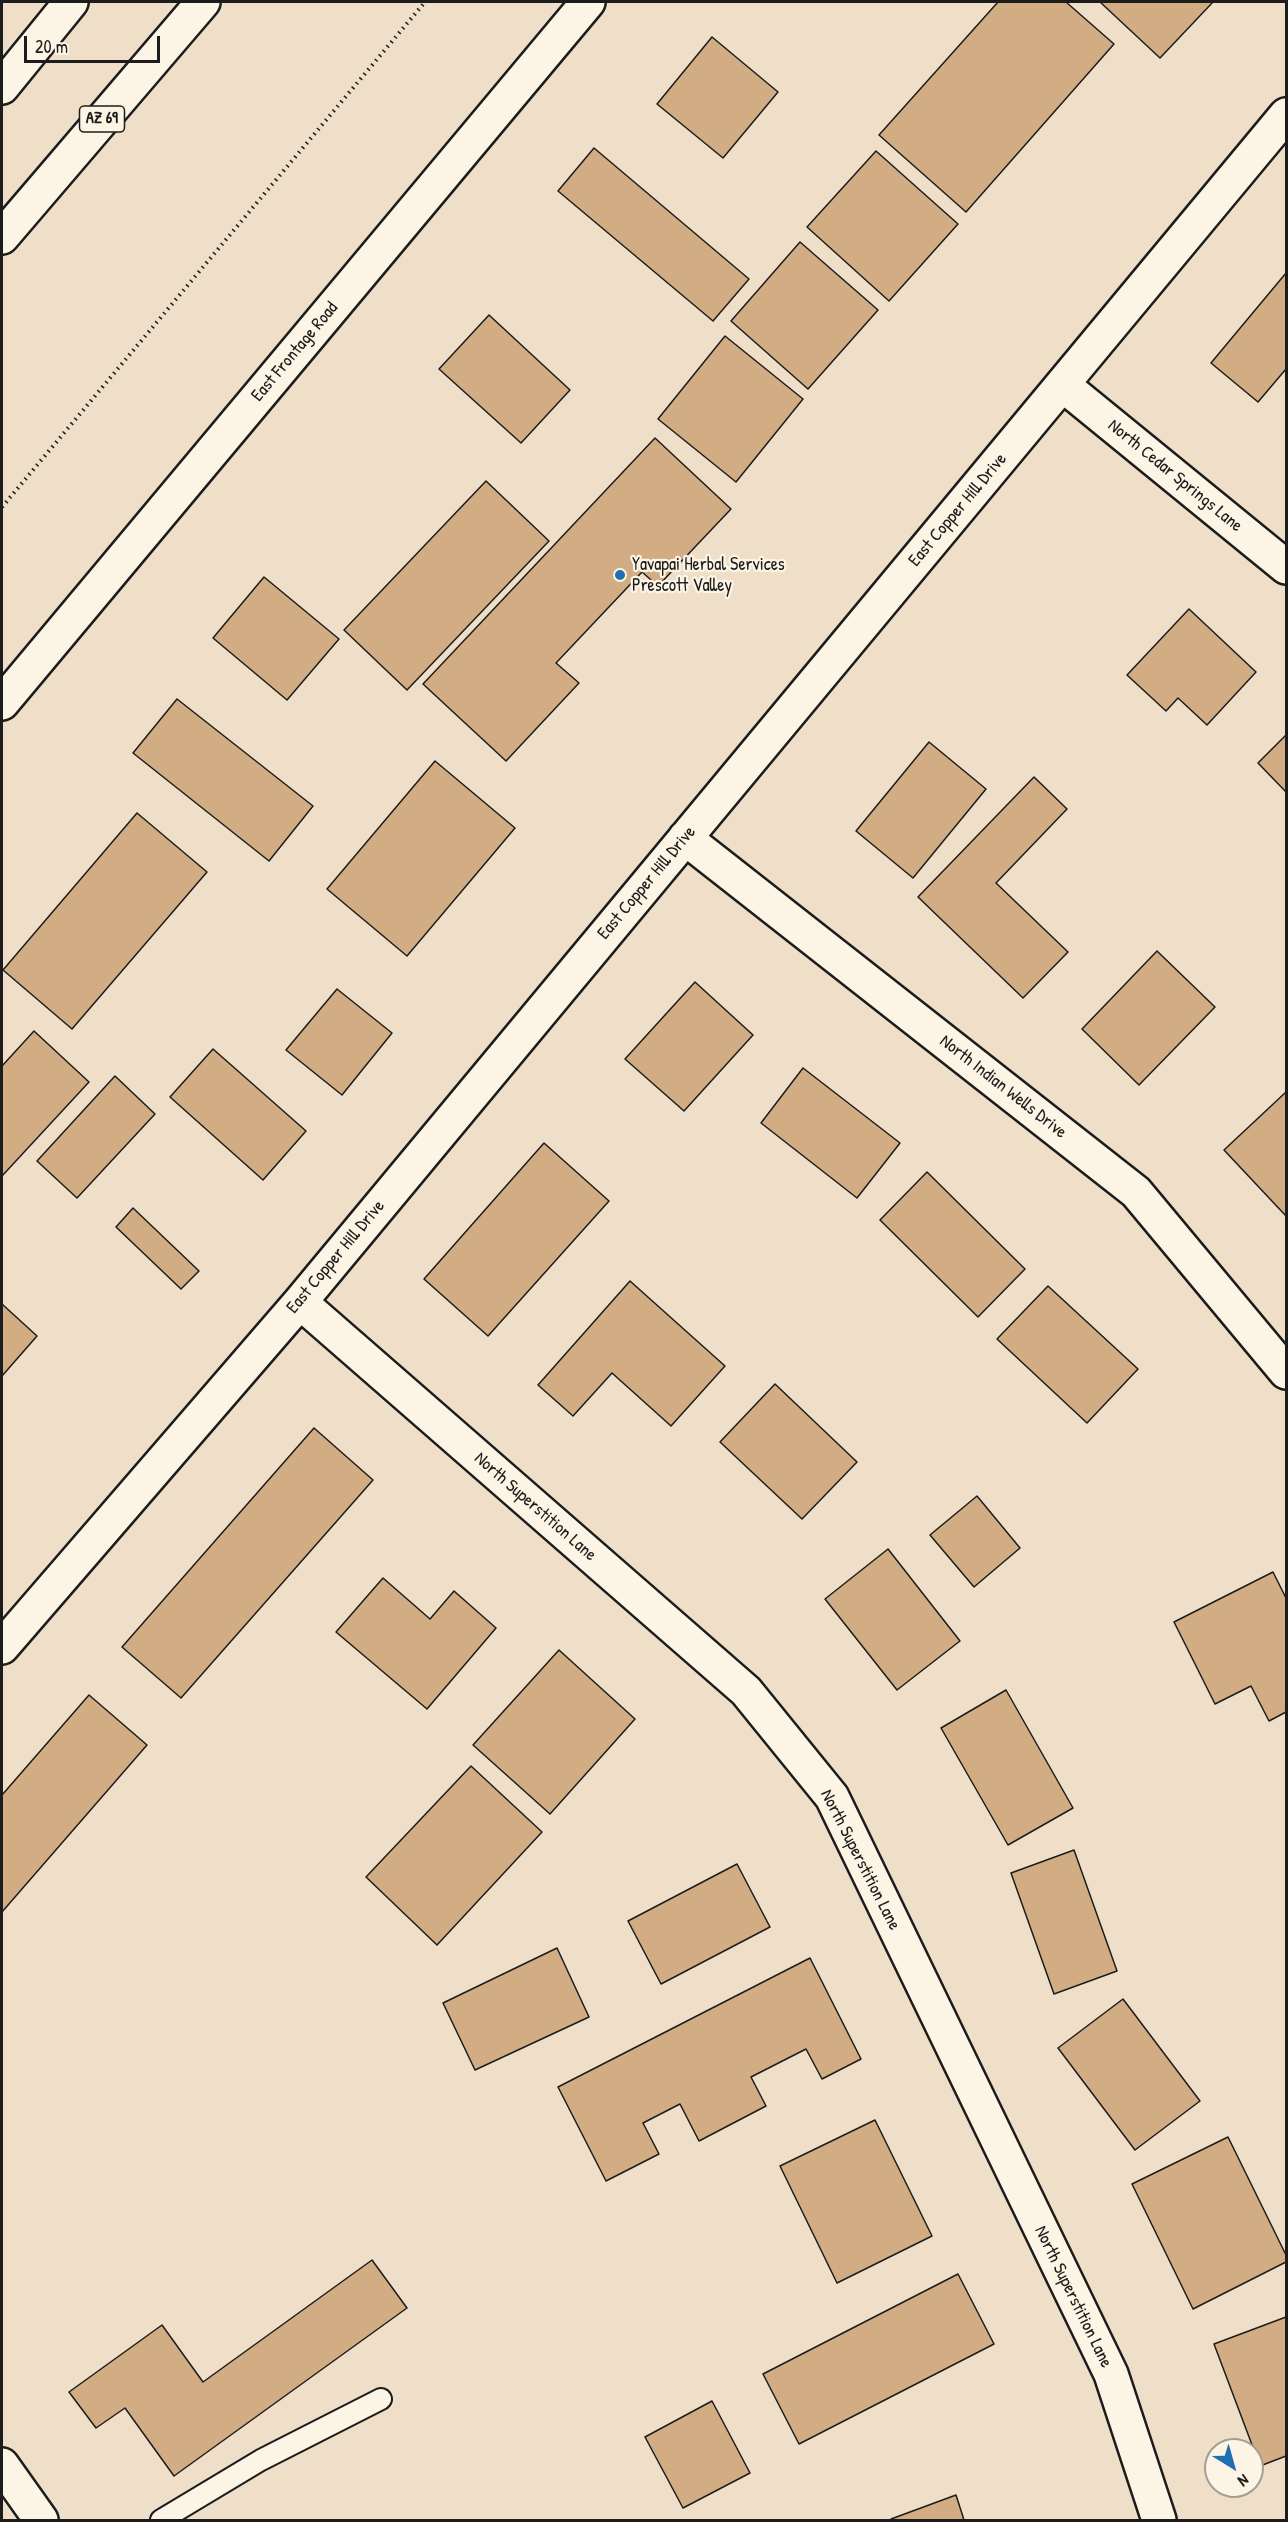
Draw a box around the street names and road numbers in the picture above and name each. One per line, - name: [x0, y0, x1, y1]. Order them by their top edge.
- road number: AZ 69: [80, 106, 124, 132]
- street label: East Frontage Road: [247, 298, 343, 406]
- street label: North Cedar Springs Lane: [1103, 415, 1247, 537]
- street label: East Copper Hill Drive: [904, 449, 1012, 571]
- street label: East Copper Hill Drive: [593, 822, 701, 944]
- street label: North Indian Wells Drive: [935, 1031, 1071, 1143]
- street label: East Copper Hill Drive: [282, 1196, 390, 1318]
- street label: North Superstition Lane: [469, 1448, 601, 1566]
- street label: North Superstition Lane: [815, 1786, 905, 1934]
- street label: North Superstition Lane: [1029, 2223, 1117, 2371]

